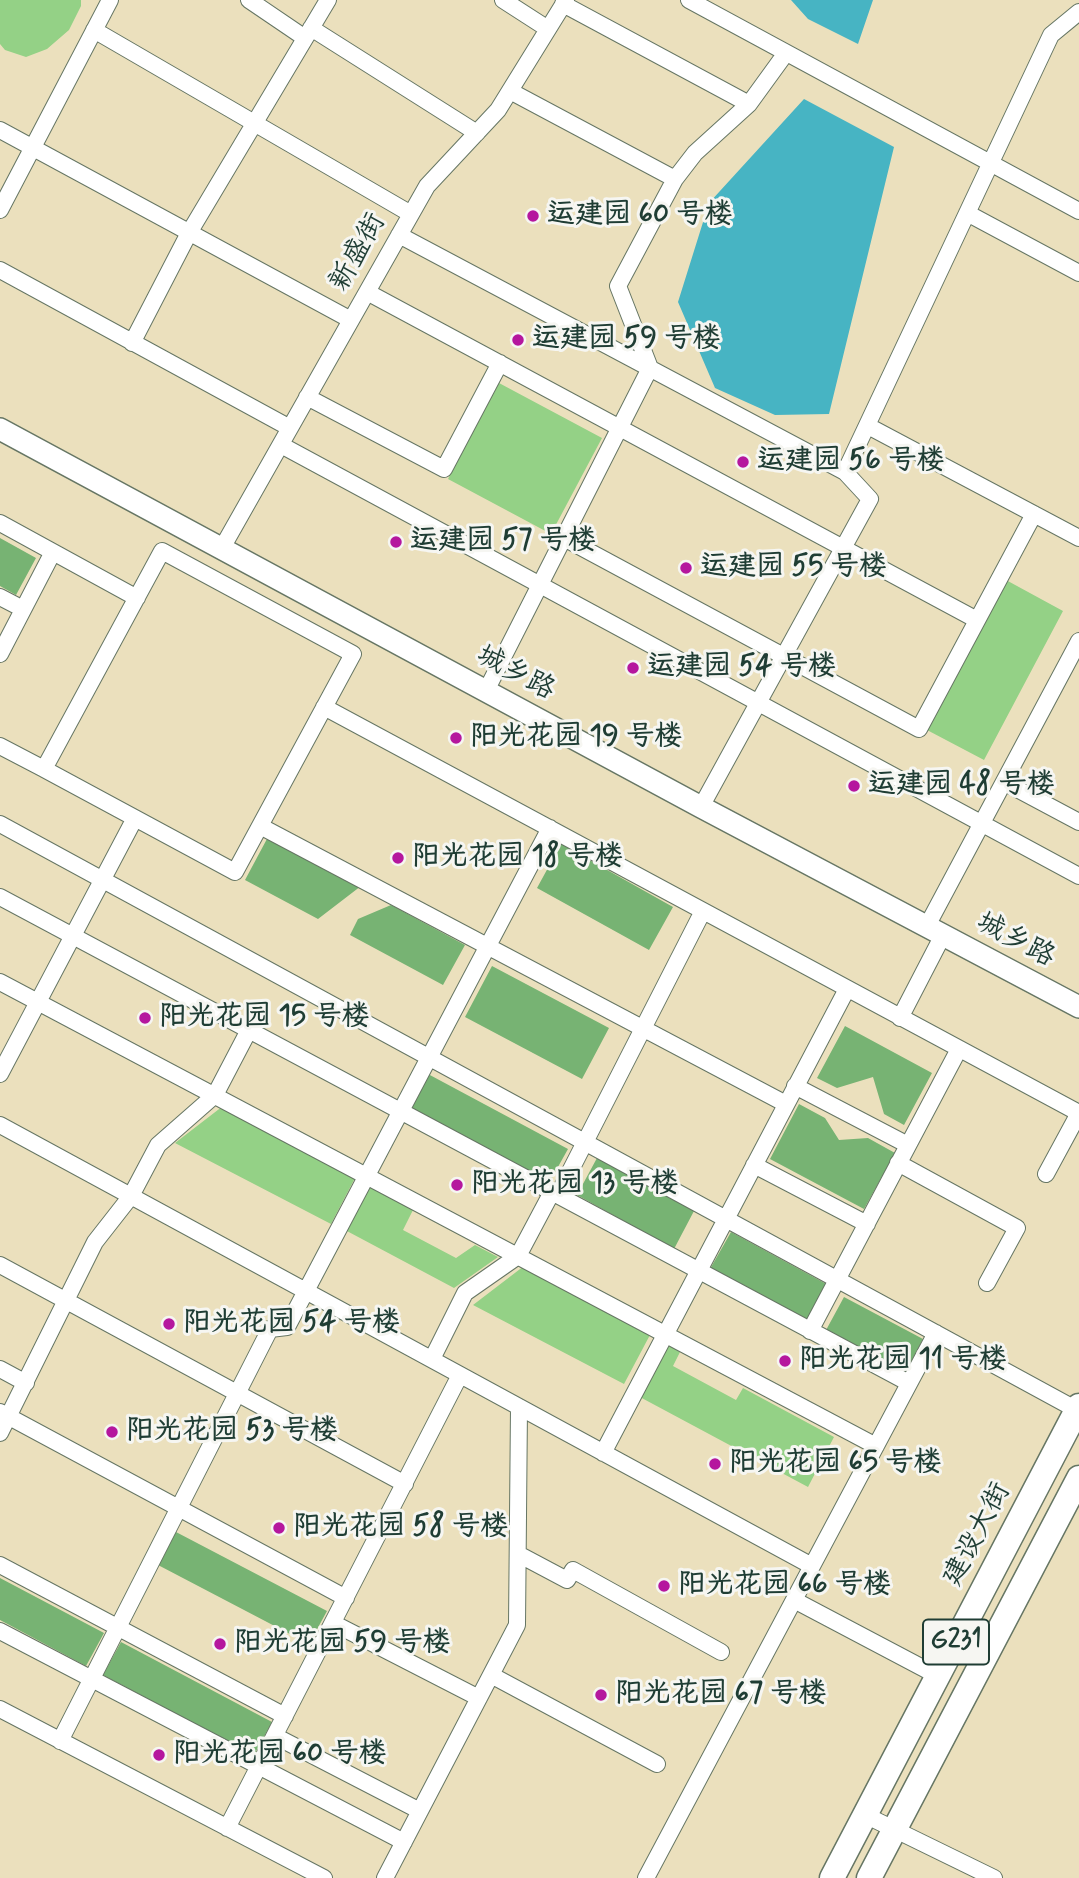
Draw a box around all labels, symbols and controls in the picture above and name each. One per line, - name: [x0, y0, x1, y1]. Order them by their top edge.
- place label: 运建园 60 号楼: [547, 199, 732, 233]
- street label: 新盛街: [324, 208, 394, 298]
- marker: 运建园 60 号楼: [525, 208, 541, 224]
- place label: 运建园 59 号楼: [532, 323, 721, 357]
- marker: 运建园 59 号楼: [510, 332, 526, 348]
- place label: 运建园 56 号楼: [757, 445, 944, 479]
- marker: 运建园 56 号楼: [735, 454, 751, 470]
- place label: 运建园 57 号楼: [410, 525, 596, 559]
- marker: 运建园 57 号楼: [388, 534, 404, 550]
- place label: 运建园 55 号楼: [700, 551, 887, 585]
- marker: 运建园 55 号楼: [678, 560, 694, 576]
- street label: 城乡路: [470, 639, 560, 709]
- place label: 运建园 54 号楼: [647, 651, 836, 685]
- marker: 运建园 54 号楼: [625, 660, 641, 676]
- place label: 阳光花园 19 号楼: [470, 721, 682, 755]
- marker: 阳光花园 19 号楼: [448, 730, 464, 746]
- place label: 运建园 48 号楼: [868, 769, 1055, 803]
- marker: 运建园 48 号楼: [846, 778, 862, 794]
- place label: 阳光花园 18 号楼: [412, 841, 623, 875]
- marker: 阳光花园 18 号楼: [390, 850, 406, 866]
- street label: 城乡路: [970, 906, 1060, 976]
- place label: 阳光花园 15 号楼: [159, 1001, 370, 1035]
- marker: 阳光花园 15 号楼: [137, 1010, 153, 1026]
- place label: 阳光花园 13 号楼: [471, 1168, 678, 1202]
- marker: 阳光花园 13 号楼: [449, 1177, 465, 1193]
- place label: 阳光花园 54 号楼: [183, 1307, 400, 1341]
- marker: 阳光花园 54 号楼: [161, 1316, 177, 1332]
- place label: 阳光花园 11 号楼: [799, 1344, 1007, 1378]
- marker: 阳光花园 11 号楼: [777, 1353, 793, 1369]
- place label: 阳光花园 53 号楼: [126, 1415, 338, 1449]
- marker: 阳光花园 53 号楼: [104, 1424, 120, 1440]
- place label: 阳光花园 65 号楼: [729, 1447, 941, 1481]
- marker: 阳光花园 65 号楼: [707, 1456, 723, 1472]
- street label: 建设大街: [937, 1478, 1019, 1592]
- place label: 阳光花园 58 号楼: [293, 1511, 508, 1545]
- marker: 阳光花园 58 号楼: [271, 1520, 287, 1536]
- place label: 阳光花园 66 号楼: [678, 1569, 891, 1603]
- marker: 阳光花园 66 号楼: [656, 1578, 672, 1594]
- road number: G231: [923, 1620, 989, 1665]
- place label: 阳光花园 59 号楼: [234, 1627, 451, 1661]
- marker: 阳光花园 59 号楼: [212, 1636, 228, 1652]
- place label: 阳光花园 67 号楼: [615, 1678, 827, 1712]
- marker: 阳光花园 67 号楼: [593, 1687, 609, 1703]
- place label: 阳光花园 60 号楼: [173, 1738, 386, 1772]
- marker: 阳光花园 60 号楼: [151, 1747, 167, 1763]

